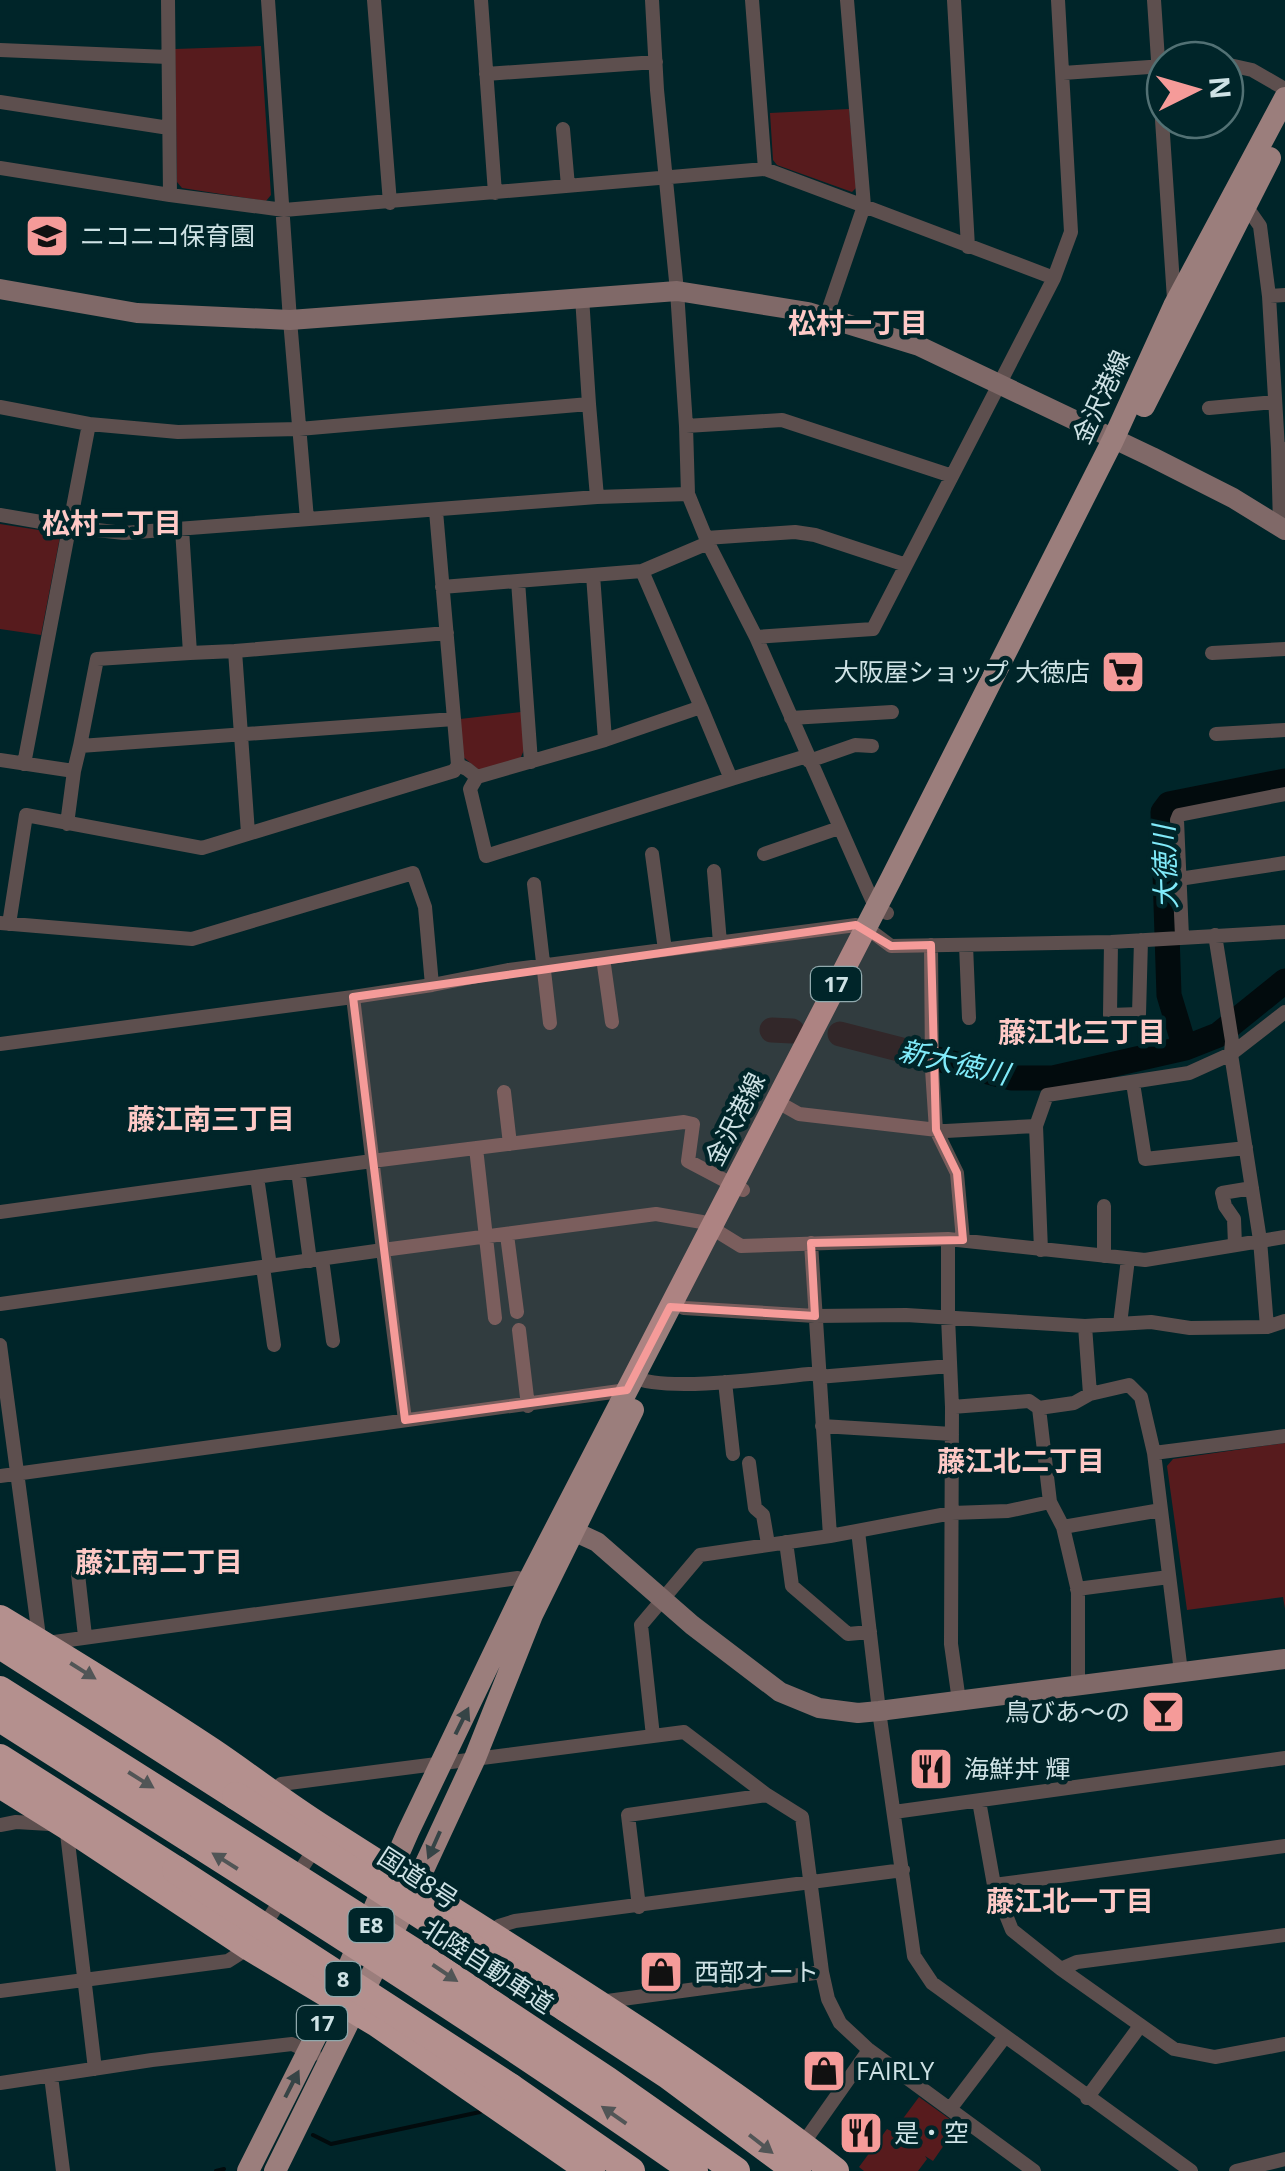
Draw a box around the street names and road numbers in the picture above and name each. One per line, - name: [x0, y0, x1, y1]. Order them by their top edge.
- street label: 金沢港線: [1064, 344, 1137, 449]
- road number: 17: [811, 967, 861, 1001]
- street label: 金沢港線: [696, 1066, 772, 1171]
- street label: 国道8号: [372, 1839, 465, 1916]
- road number: E8: [348, 1908, 394, 1942]
- street label: 北陸自動車道: [416, 1910, 561, 2020]
- road number: 8: [326, 1962, 360, 1996]
- road number: 17: [297, 2006, 347, 2040]

